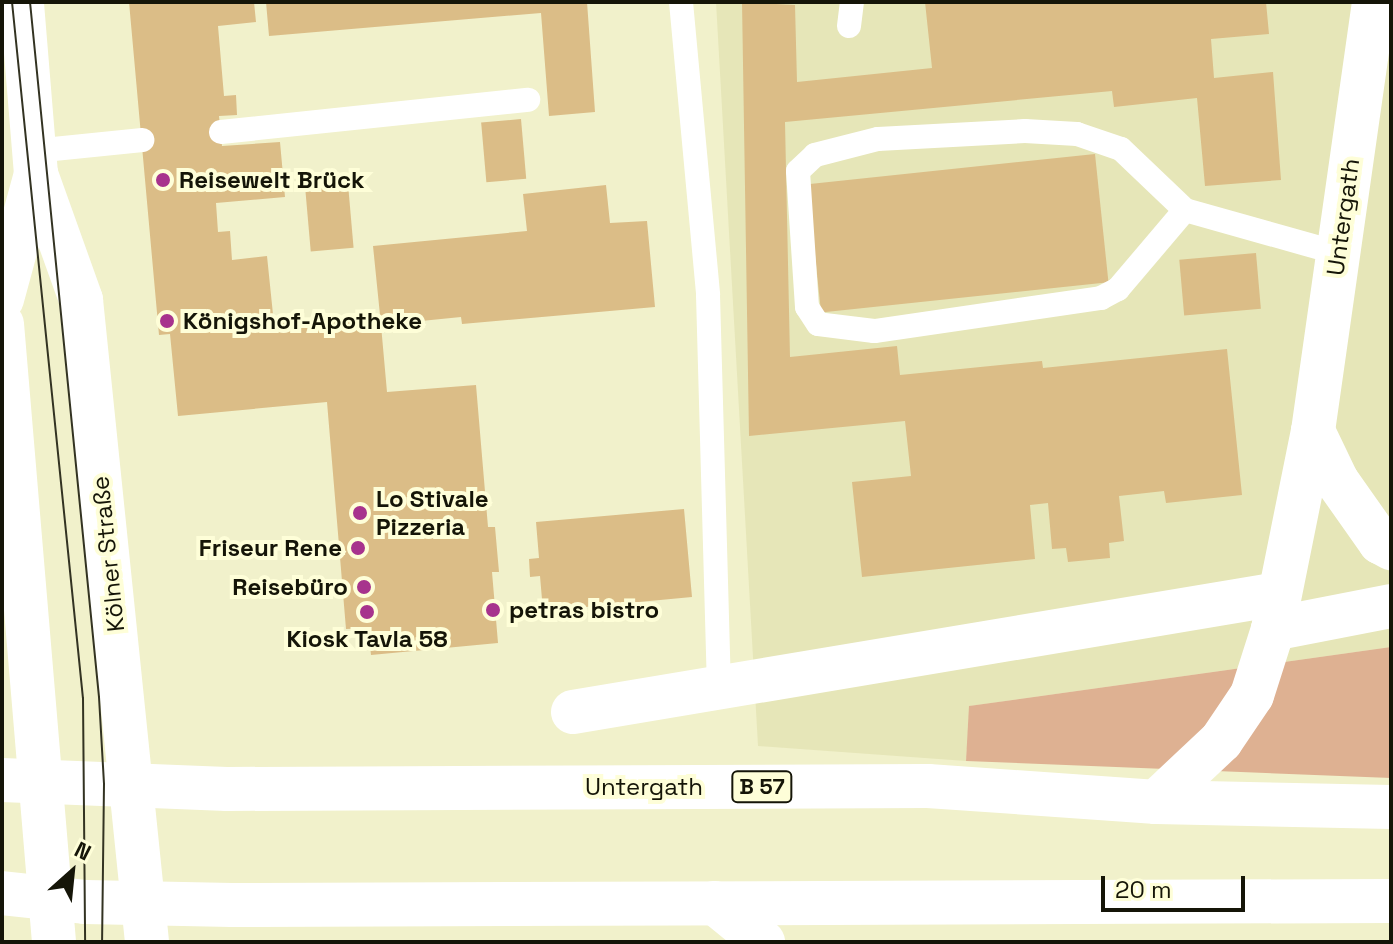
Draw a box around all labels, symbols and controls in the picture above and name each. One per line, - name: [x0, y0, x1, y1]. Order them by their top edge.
- street label: Untergath: [1321, 157, 1365, 277]
- place label: Reisewelt Brück: [179, 166, 365, 194]
- marker: Reisewelt Brück: [154, 171, 172, 189]
- place label: Königshof-Apotheke: [183, 307, 422, 335]
- marker: Königshof-Apotheke: [158, 312, 176, 330]
- street label: Kölner Straße: [86, 475, 130, 633]
- place label: Lo Stivale Pizzeria: [376, 485, 489, 541]
- marker: Lo Stivale Pizzeria: [351, 504, 369, 522]
- place label: Friseur Rene: [199, 534, 342, 562]
- marker: Friseur Rene: [349, 539, 367, 557]
- place label: Reisebüro: [232, 573, 348, 601]
- marker: Reisebüro: [355, 578, 373, 596]
- place label: petras bistro: [509, 596, 659, 624]
- marker: petras bistro: [484, 601, 502, 619]
- marker: Kiosk Tavla 58: [358, 603, 376, 621]
- place label: Kiosk Tavla 58: [286, 625, 448, 653]
- road number: B 57: [730, 769, 794, 805]
- street label: Untergath: [585, 773, 703, 801]
- north arrow: [32, 832, 112, 912]
- text: N: [70, 835, 96, 866]
- scale bar: [1105, 860, 1249, 910]
- text: 20 m: [1115, 874, 1172, 905]

